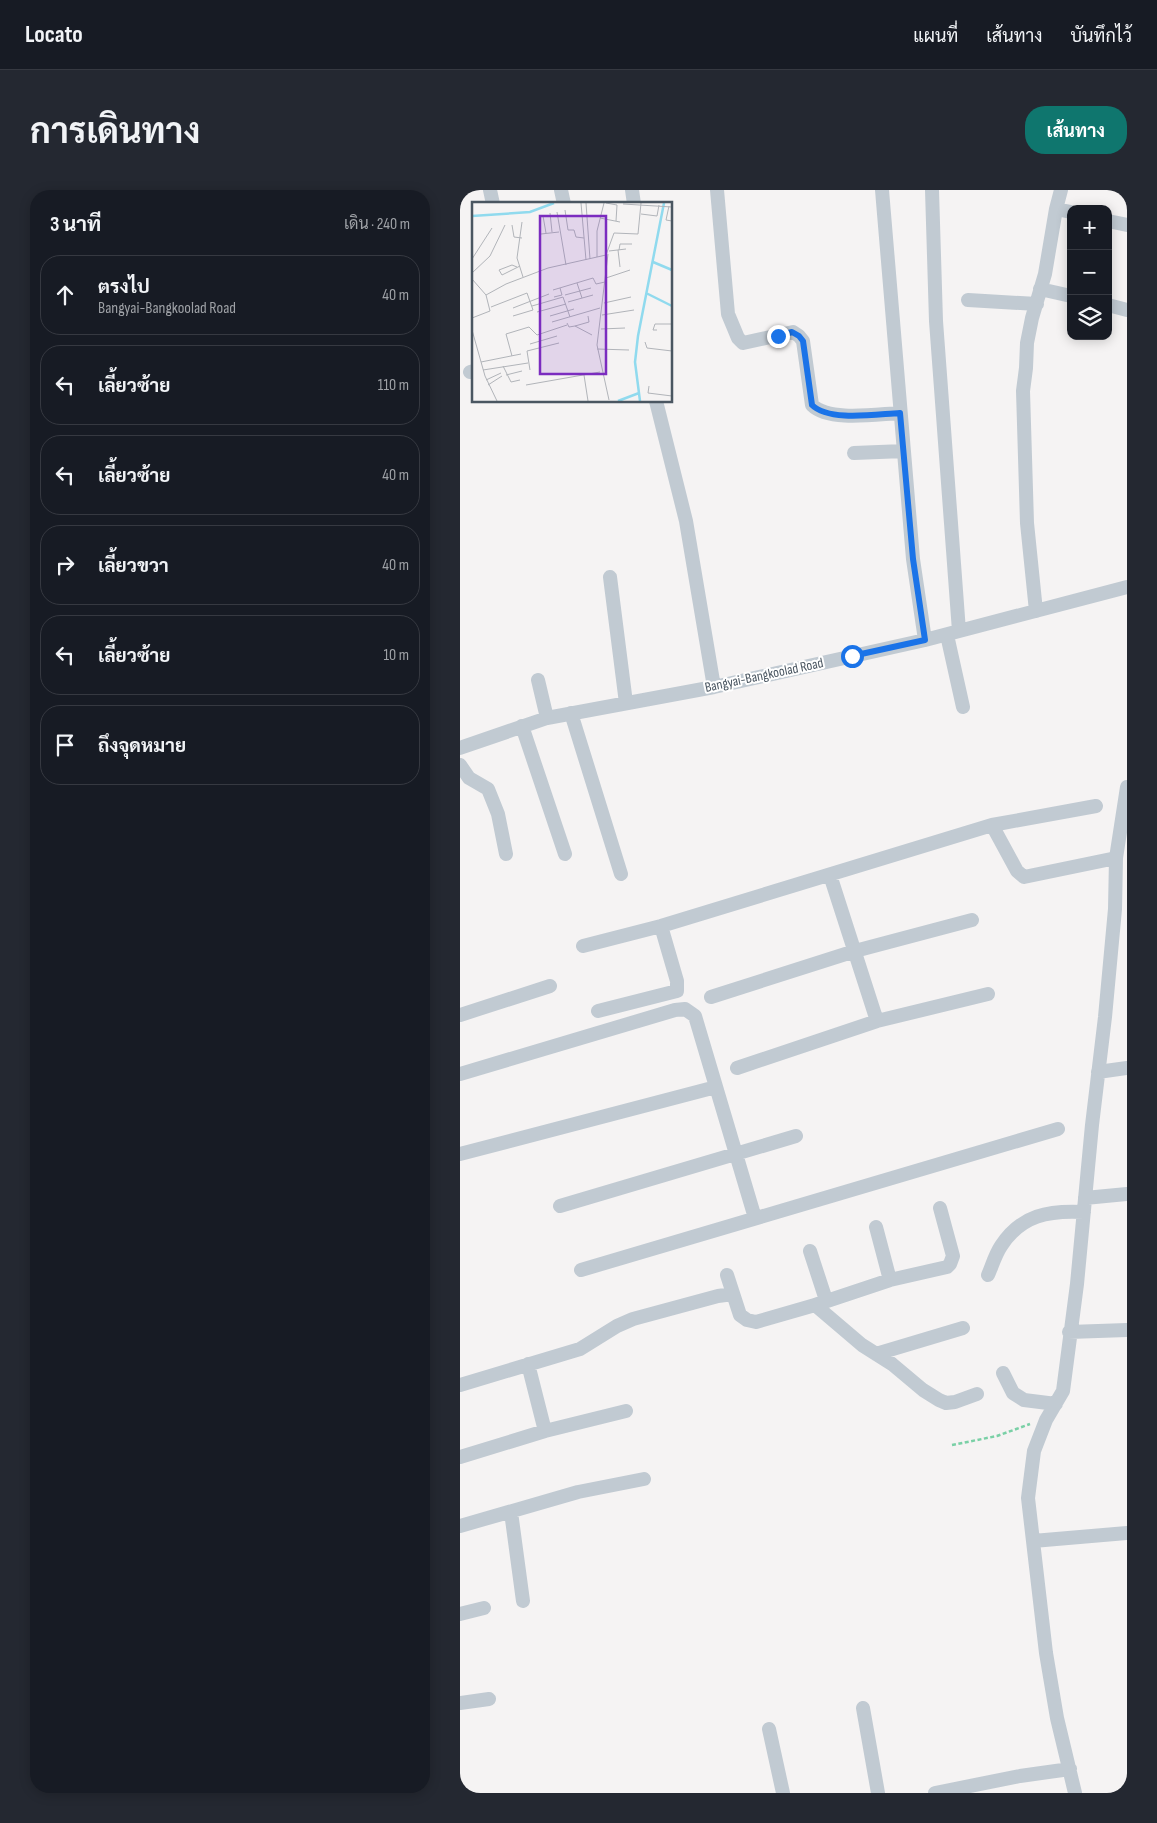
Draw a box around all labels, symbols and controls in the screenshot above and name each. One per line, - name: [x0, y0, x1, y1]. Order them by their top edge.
- text: Locato: [25, 20, 83, 49]
- text: แผนที่: [913, 26, 958, 47]
- text: เส้นทาง: [986, 26, 1042, 47]
- text: บันทึกไว้: [1070, 26, 1132, 47]
- button: เส้นทาง: [1025, 106, 1127, 154]
- text: การเดินทาง: [30, 111, 200, 154]
- inset map: [472, 202, 672, 402]
- map controls: [1067, 205, 1112, 340]
- button: +: [1067, 205, 1112, 250]
- text: 3 นาที: [50, 212, 101, 237]
- text: เดิน · 240 m: [344, 215, 410, 234]
- button: −: [1067, 250, 1112, 295]
- text: ตรงไป: [98, 276, 150, 299]
- icon: ahead: [51, 281, 79, 309]
- text: 40 m: [382, 286, 409, 305]
- button: layers: [1067, 295, 1112, 340]
- text: Bangyai-Bangkoolad Road: [98, 299, 236, 318]
- route end: [767, 325, 790, 348]
- icon: left: [51, 371, 79, 399]
- text: เลี้ยวซ้าย: [98, 375, 170, 398]
- text: 110 m: [378, 376, 409, 395]
- icon: left: [51, 461, 79, 489]
- text: เลี้ยวซ้าย: [98, 465, 170, 488]
- text: 40 m: [382, 466, 409, 485]
- icon: right: [51, 551, 79, 579]
- text: เลี้ยวขวา: [98, 555, 169, 578]
- text: 40 m: [382, 556, 409, 575]
- icon: left: [51, 641, 79, 669]
- text: เลี้ยวซ้าย: [98, 645, 170, 668]
- route start: [841, 645, 864, 668]
- text: 10 m: [383, 646, 409, 665]
- street label: Bangyai-Bangkoolad Road: [703, 654, 825, 696]
- icon: arrive: [51, 731, 79, 759]
- text: ถึงจุดหมาย: [98, 735, 186, 758]

